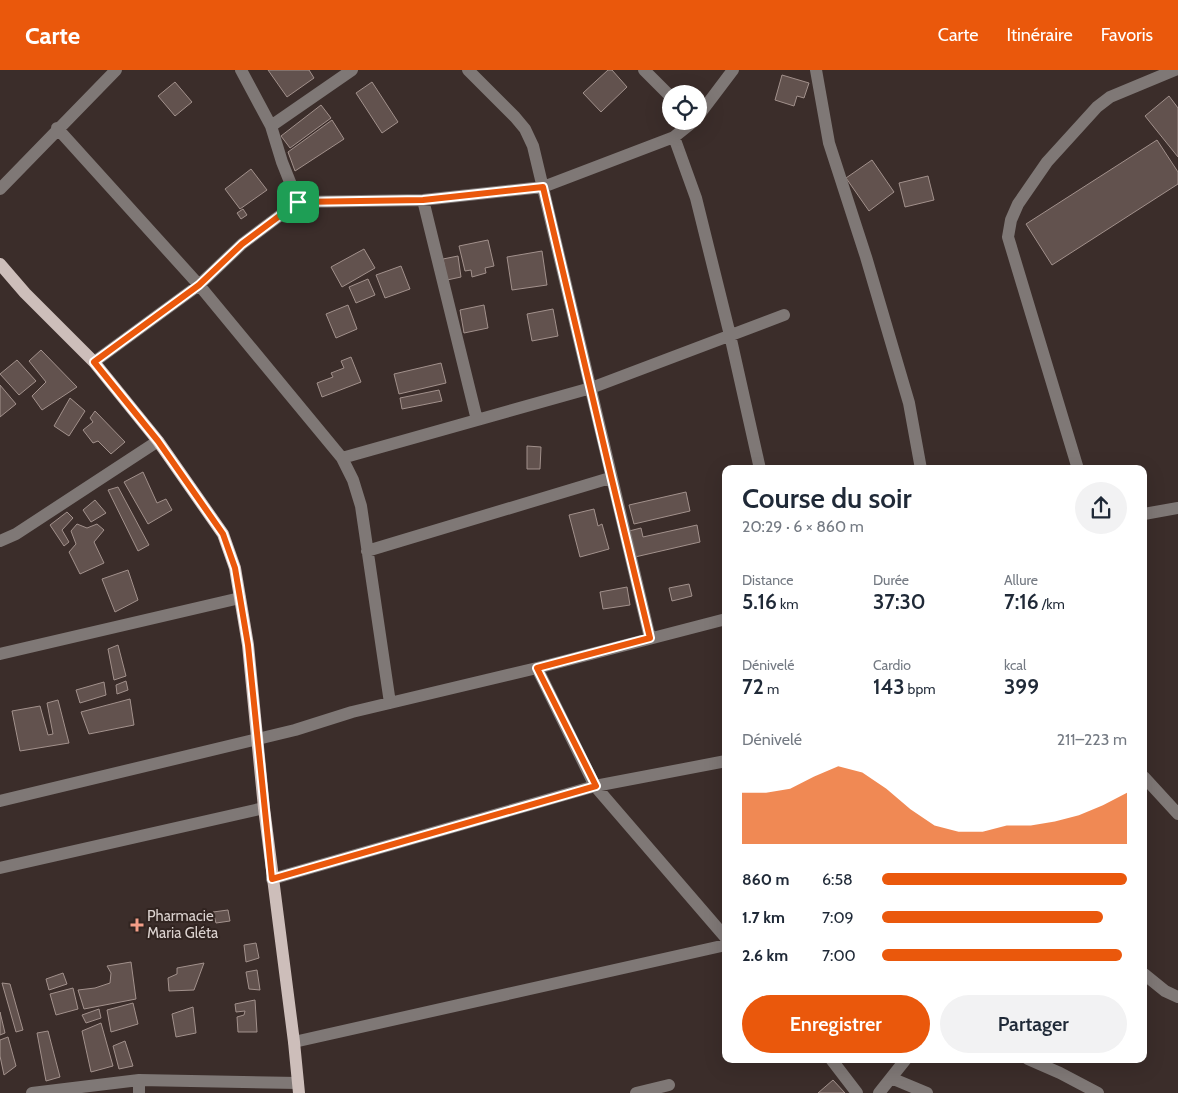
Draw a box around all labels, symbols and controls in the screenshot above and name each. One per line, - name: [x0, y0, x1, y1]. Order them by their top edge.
- text: Carte: [25, 21, 80, 50]
- text: Carte: [938, 24, 978, 46]
- text: Itinéraire: [1006, 24, 1073, 46]
- text: Favoris: [1101, 24, 1153, 46]
- map controls: [662, 85, 707, 130]
- button: locate: [662, 85, 707, 130]
- pin: [277, 181, 319, 223]
- icon: arrive: [284, 188, 312, 216]
- text: Course du soir: [742, 481, 912, 515]
- button: share: [1075, 482, 1127, 534]
- text: 20:29 · 6 × 860 m: [742, 517, 864, 536]
- text: Distance: [742, 571, 794, 589]
- text: Durée: [873, 571, 909, 589]
- text: Allure: [1004, 571, 1038, 589]
- text: 5.16: [742, 589, 777, 614]
- text: 37:30: [873, 589, 926, 614]
- text: 7:16: [1004, 589, 1038, 614]
- text: km: [777, 595, 799, 613]
- text: /km: [1038, 595, 1065, 613]
- text: Dénivelé: [742, 656, 794, 674]
- text: Cardio: [873, 656, 911, 674]
- text: kcal: [1004, 656, 1026, 674]
- text: 72: [742, 674, 764, 699]
- text: 143: [873, 674, 904, 699]
- text: 399: [1004, 674, 1039, 699]
- text: m: [764, 680, 779, 698]
- text: bpm: [904, 680, 935, 698]
- text: Dénivelé: [742, 730, 802, 749]
- text: 211–223 m: [1057, 730, 1127, 749]
- text: 860 m: [742, 870, 789, 889]
- text: 6:58: [822, 870, 853, 889]
- place label: Pharmacie Maria Gléta: [147, 907, 219, 942]
- text: 1.7 km: [742, 908, 785, 927]
- text: 7:09: [822, 908, 854, 927]
- marker: Pharmacie Maria Gléta: [131, 919, 143, 931]
- text: 2.6 km: [742, 946, 788, 965]
- text: 7:00: [822, 946, 856, 965]
- button: Enregistrer: [742, 995, 930, 1053]
- button: Partager: [940, 995, 1127, 1053]

